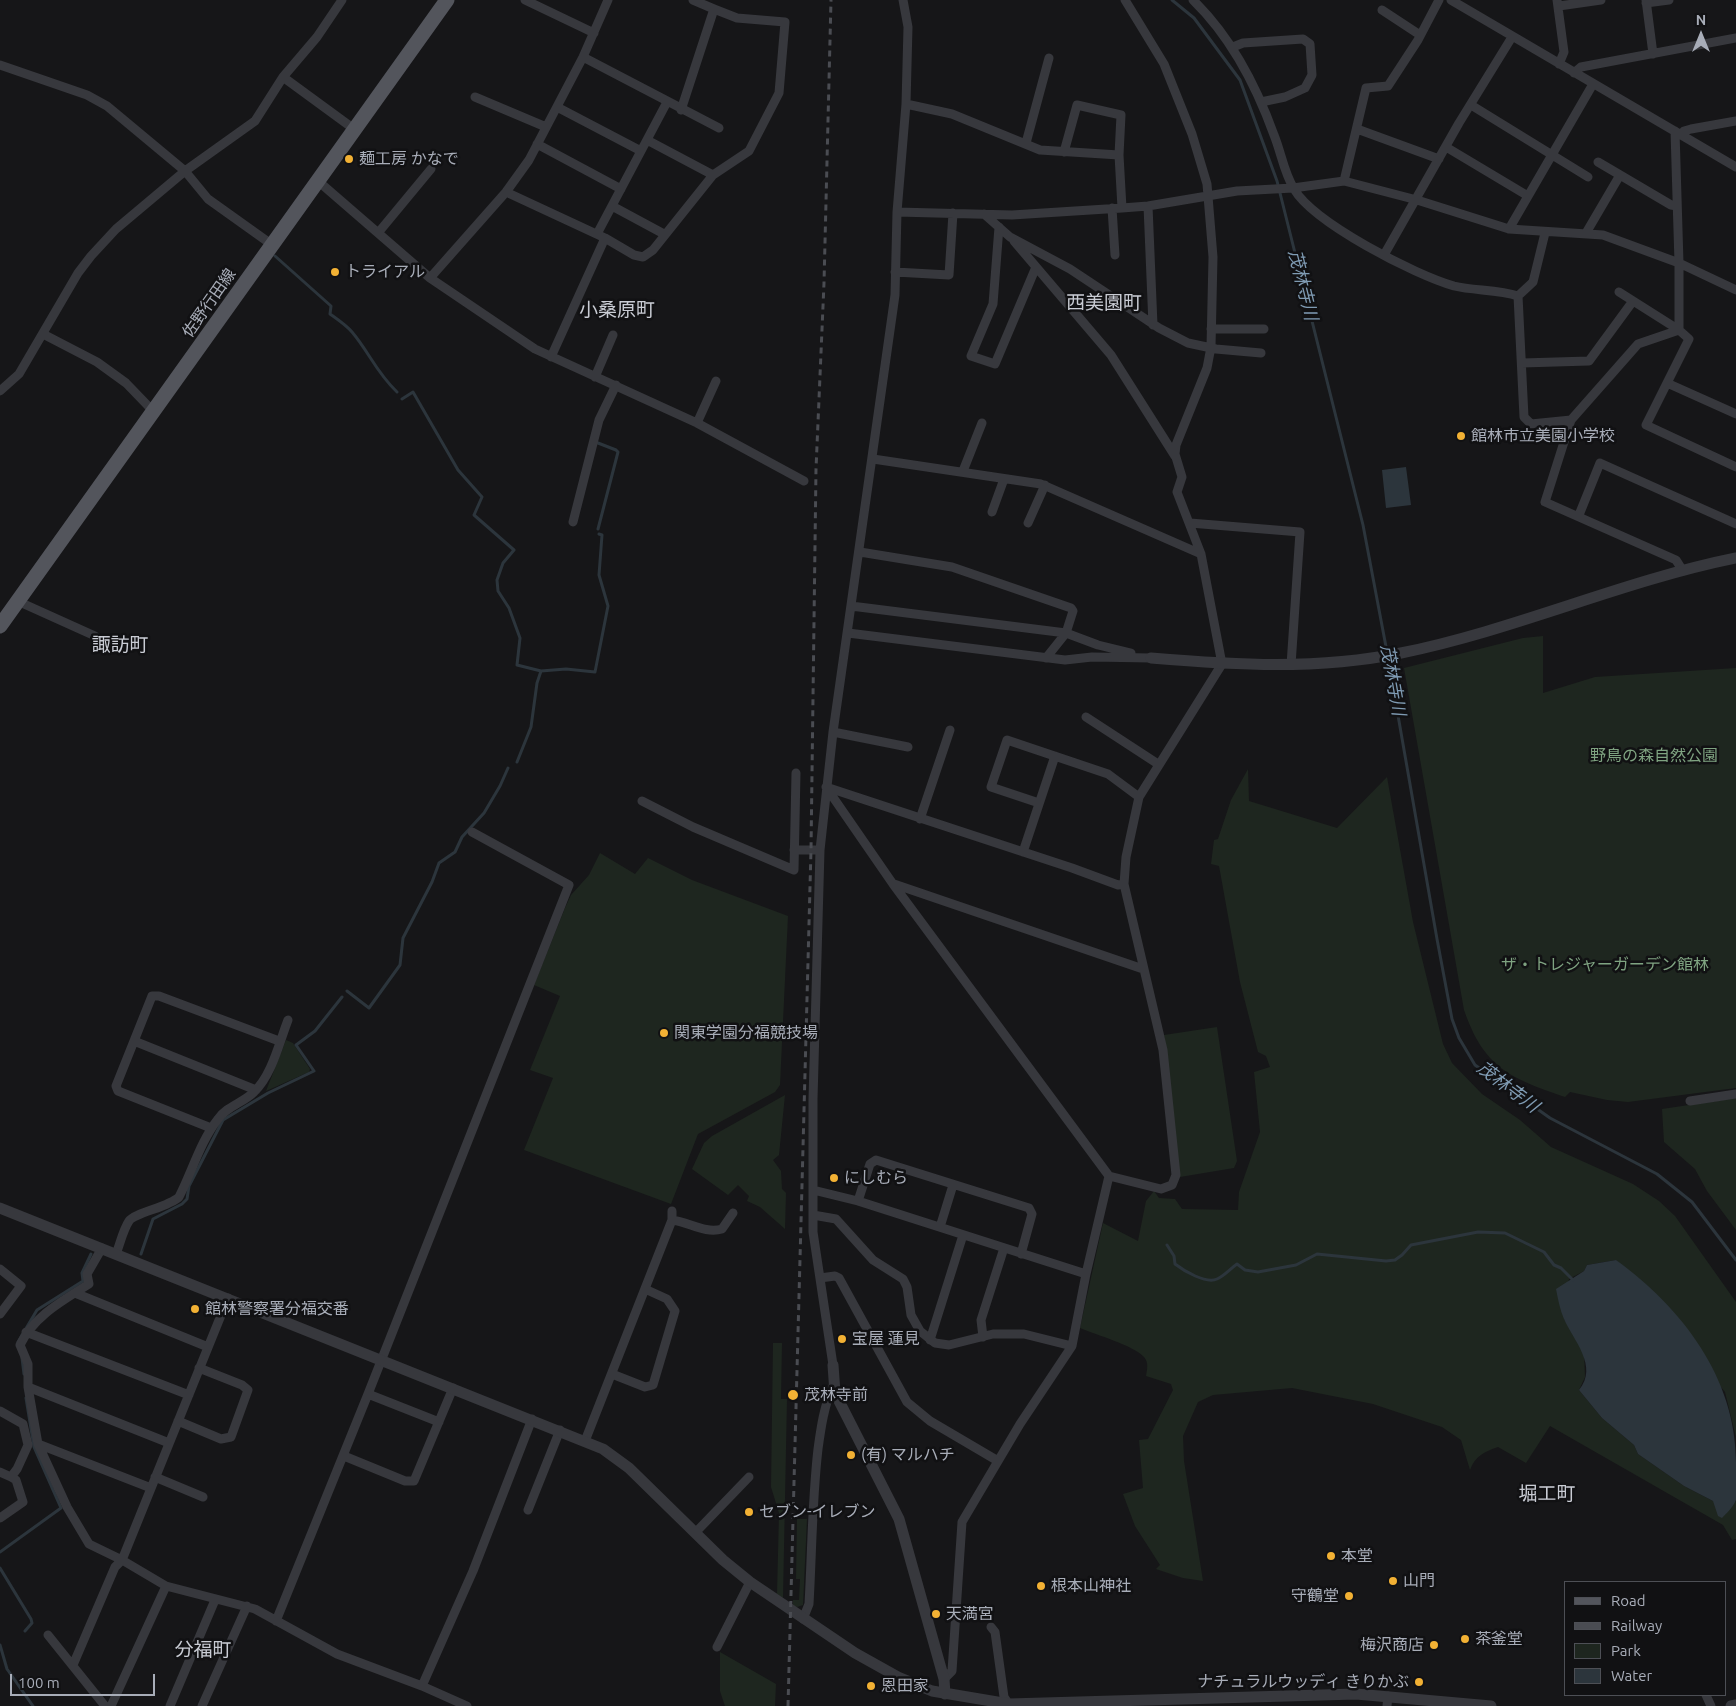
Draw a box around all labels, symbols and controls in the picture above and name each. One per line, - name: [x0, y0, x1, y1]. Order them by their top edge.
- north arrow: [1676, 10, 1726, 60]
- text: N: [1696, 12, 1706, 28]
- place label: 麺工房 かなで: [359, 149, 459, 169]
- marker: 麺工房 かなで: [343, 153, 355, 165]
- water label: 茂林寺川: [1284, 247, 1322, 323]
- place label: トライアル: [345, 262, 425, 282]
- street label: 佐野行田線: [178, 265, 240, 341]
- marker: トライアル: [329, 266, 341, 278]
- district label: 西美園町: [1066, 292, 1142, 314]
- district label: 小桑原町: [579, 299, 655, 321]
- place label: 館林市立美園小学校: [1471, 426, 1615, 446]
- marker: 館林市立美園小学校: [1455, 430, 1467, 442]
- district label: 諏訪町: [92, 634, 148, 656]
- water label: 茂林寺川: [1376, 643, 1410, 717]
- park label: 野鳥の森自然公園: [1590, 746, 1718, 766]
- park label: ザ・トレジャーガーデン館林: [1501, 955, 1709, 975]
- place label: 関東学園分福競技場: [674, 1023, 818, 1043]
- marker: 関東学園分福競技場: [658, 1027, 670, 1039]
- water label: 茂林寺川: [1473, 1057, 1543, 1117]
- place label: にしむら: [844, 1168, 908, 1188]
- marker: にしむら: [828, 1172, 840, 1184]
- place label: 館林警察署分福交番: [205, 1299, 349, 1319]
- marker: 館林警察署分福交番: [189, 1303, 201, 1315]
- place label: 宝屋 蓮見: [852, 1329, 920, 1349]
- marker: 宝屋 蓮見: [836, 1333, 848, 1345]
- place label: 茂林寺前: [804, 1385, 868, 1405]
- marker: 茂林寺前: [786, 1388, 800, 1402]
- place label: (有) マルハチ: [861, 1445, 955, 1465]
- marker: (有) マルハチ: [845, 1449, 857, 1461]
- district label: 堀工町: [1519, 1483, 1575, 1505]
- place label: セブン-イレブン: [759, 1502, 876, 1522]
- marker: セブン-イレブン: [743, 1506, 755, 1518]
- place label: 本堂: [1341, 1546, 1373, 1566]
- marker: 本堂: [1325, 1550, 1337, 1562]
- place label: 山門: [1403, 1571, 1435, 1591]
- marker: 山門: [1387, 1575, 1399, 1587]
- place label: 根本山神社: [1051, 1576, 1131, 1596]
- marker: 根本山神社: [1035, 1580, 1047, 1592]
- legend: [1564, 1581, 1726, 1696]
- place label: 守鶴堂: [1291, 1586, 1339, 1606]
- marker: 守鶴堂: [1343, 1590, 1355, 1602]
- text: Road: [1611, 1592, 1646, 1609]
- place label: 天満宮: [946, 1604, 994, 1624]
- marker: 天満宮: [930, 1608, 942, 1620]
- text: Railway: [1611, 1617, 1662, 1634]
- place label: 茶釜堂: [1475, 1629, 1523, 1649]
- marker: 茶釜堂: [1459, 1633, 1471, 1645]
- place label: 梅沢商店: [1360, 1635, 1424, 1655]
- district label: 分福町: [175, 1639, 231, 1661]
- marker: 梅沢商店: [1428, 1639, 1440, 1651]
- text: Park: [1611, 1642, 1641, 1659]
- scale bar: [12, 1664, 158, 1696]
- text: Water: [1611, 1667, 1652, 1684]
- place label: ナチュラルウッディ きりかぶ: [1197, 1672, 1409, 1692]
- text: 100 m: [18, 1674, 60, 1691]
- place label: 恩田家: [881, 1676, 929, 1696]
- marker: ナチュラルウッディ きりかぶ: [1413, 1676, 1425, 1688]
- marker: 恩田家: [865, 1680, 877, 1692]

